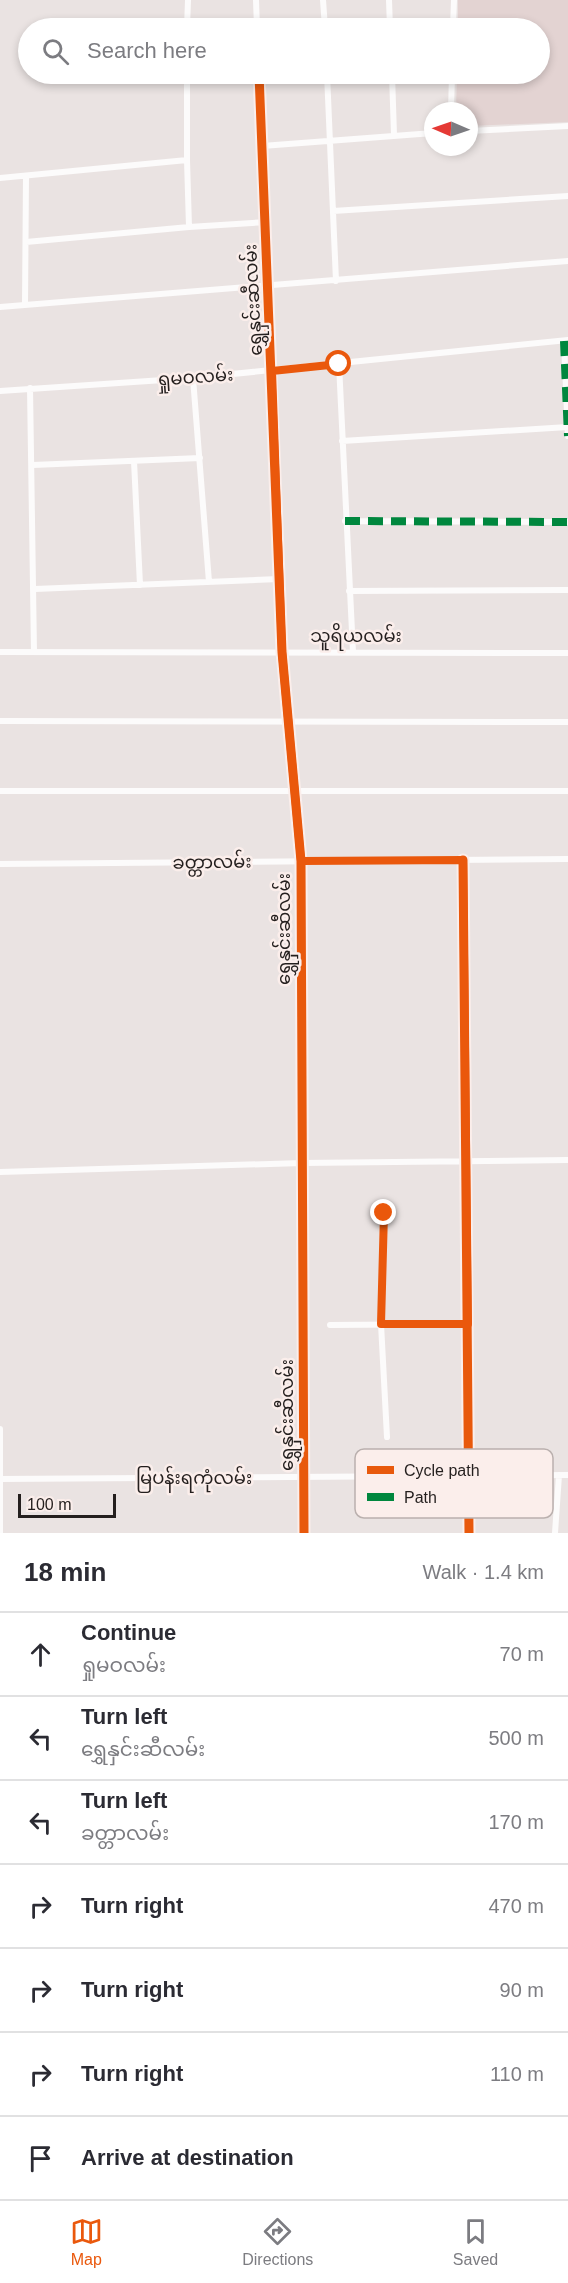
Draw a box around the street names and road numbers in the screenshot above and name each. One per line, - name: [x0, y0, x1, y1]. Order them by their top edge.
- street label: ရွှေနှင်းဆီလမ်း: [236, 243, 271, 357]
- street label: ရှုမဝလမ်း: [156, 361, 234, 395]
- street label: သူရိယလမ်း: [310, 622, 402, 651]
- street label: ခတ္တာလမ်း: [172, 848, 252, 878]
- street label: ရွှေနှင်းဆီလမ်း: [270, 873, 299, 985]
- street label: ရွှေနှင်းဆီလမ်း: [273, 1359, 302, 1471]
- street label: မြပန်းရကုံလမ်း: [136, 1465, 252, 1493]

